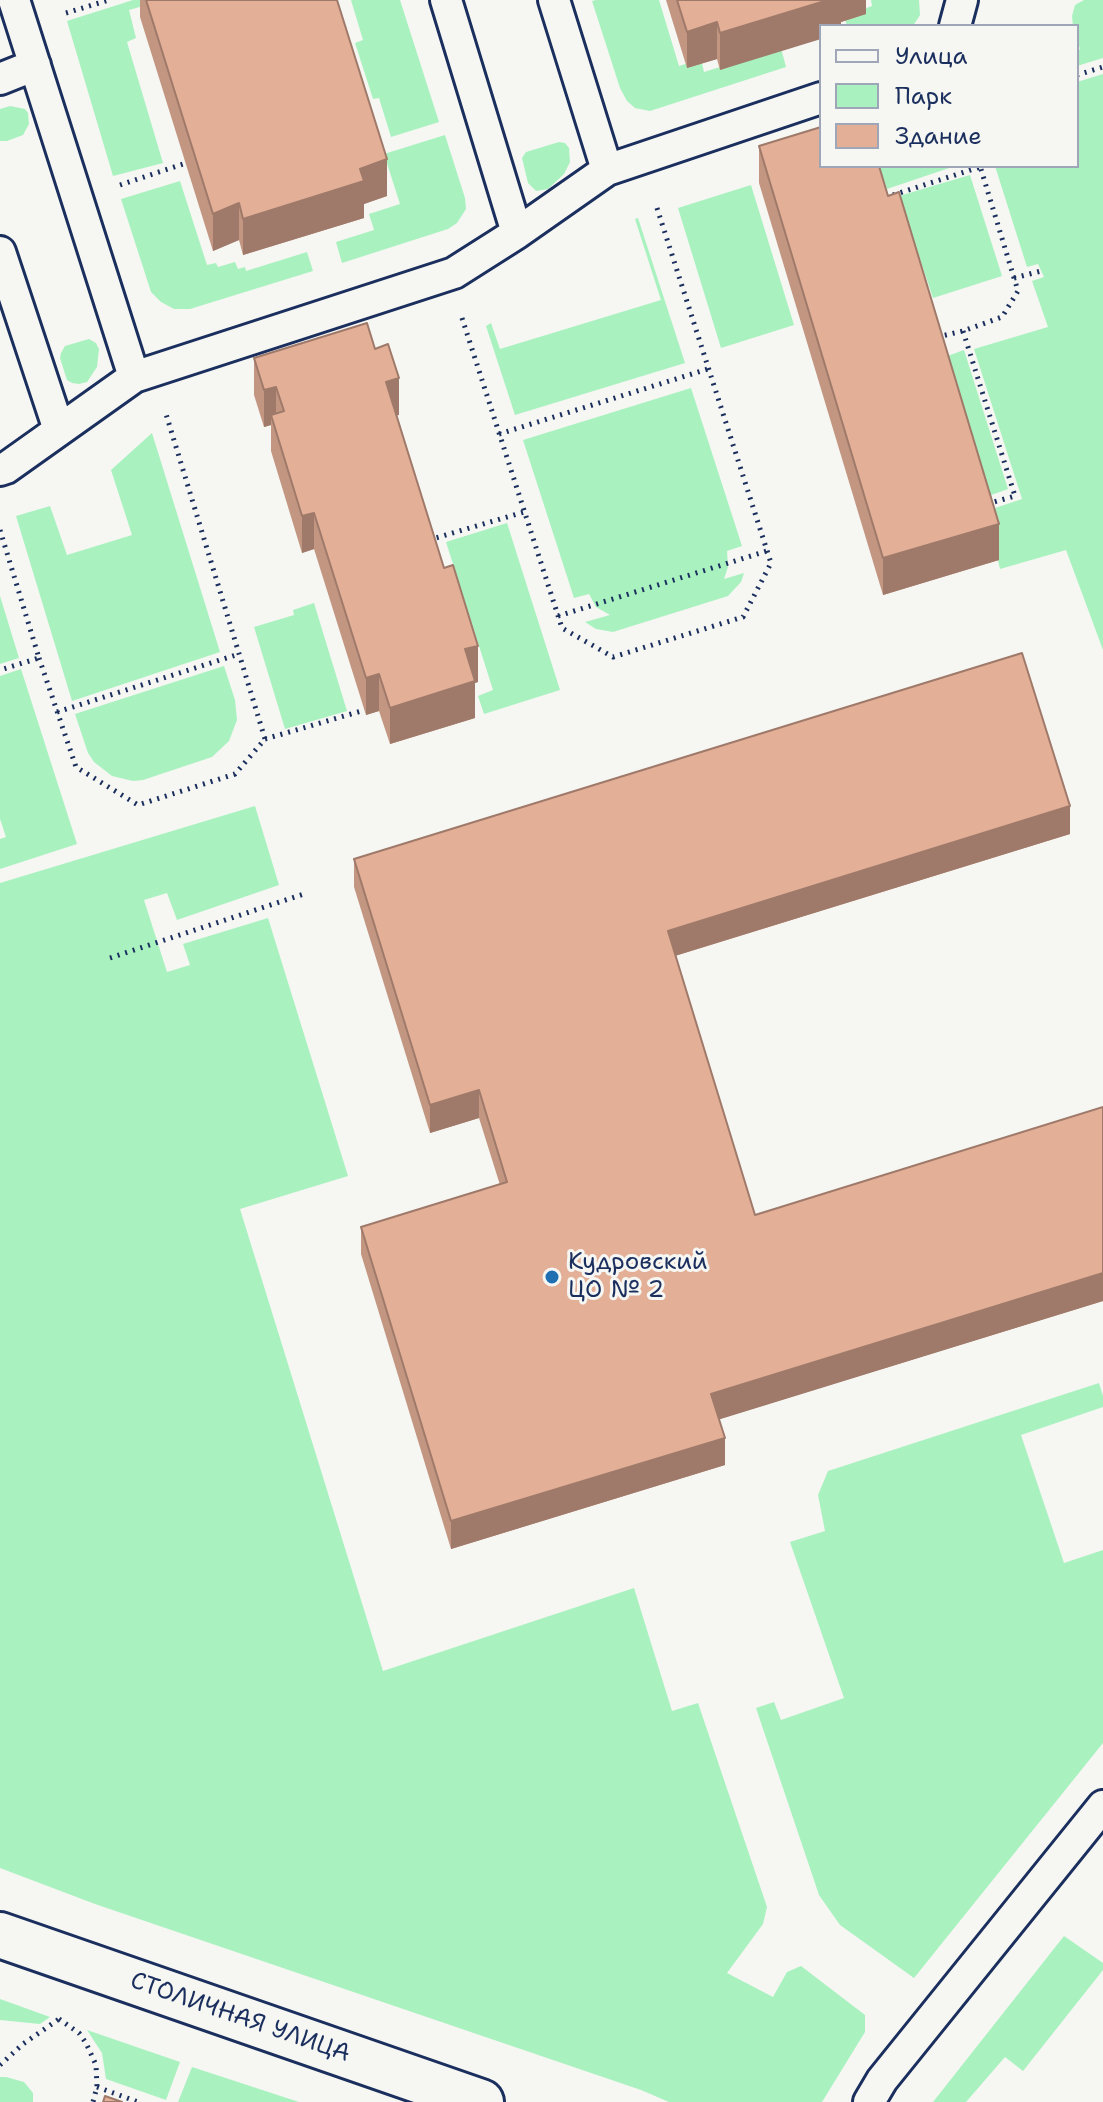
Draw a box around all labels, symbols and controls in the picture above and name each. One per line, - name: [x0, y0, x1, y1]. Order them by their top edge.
- legend: [819, 24, 1079, 168]
- text: Улица: [895, 40, 968, 72]
- text: Парк: [895, 80, 952, 112]
- text: Здание: [895, 120, 982, 152]
- place label: Кудровский ЦО № 2: [568, 1249, 707, 1305]
- marker: Кудровский ЦО № 2: [543, 1268, 561, 1286]
- street label: СТОЛИЧНАЯ УЛИЦА: [126, 1967, 354, 2069]

